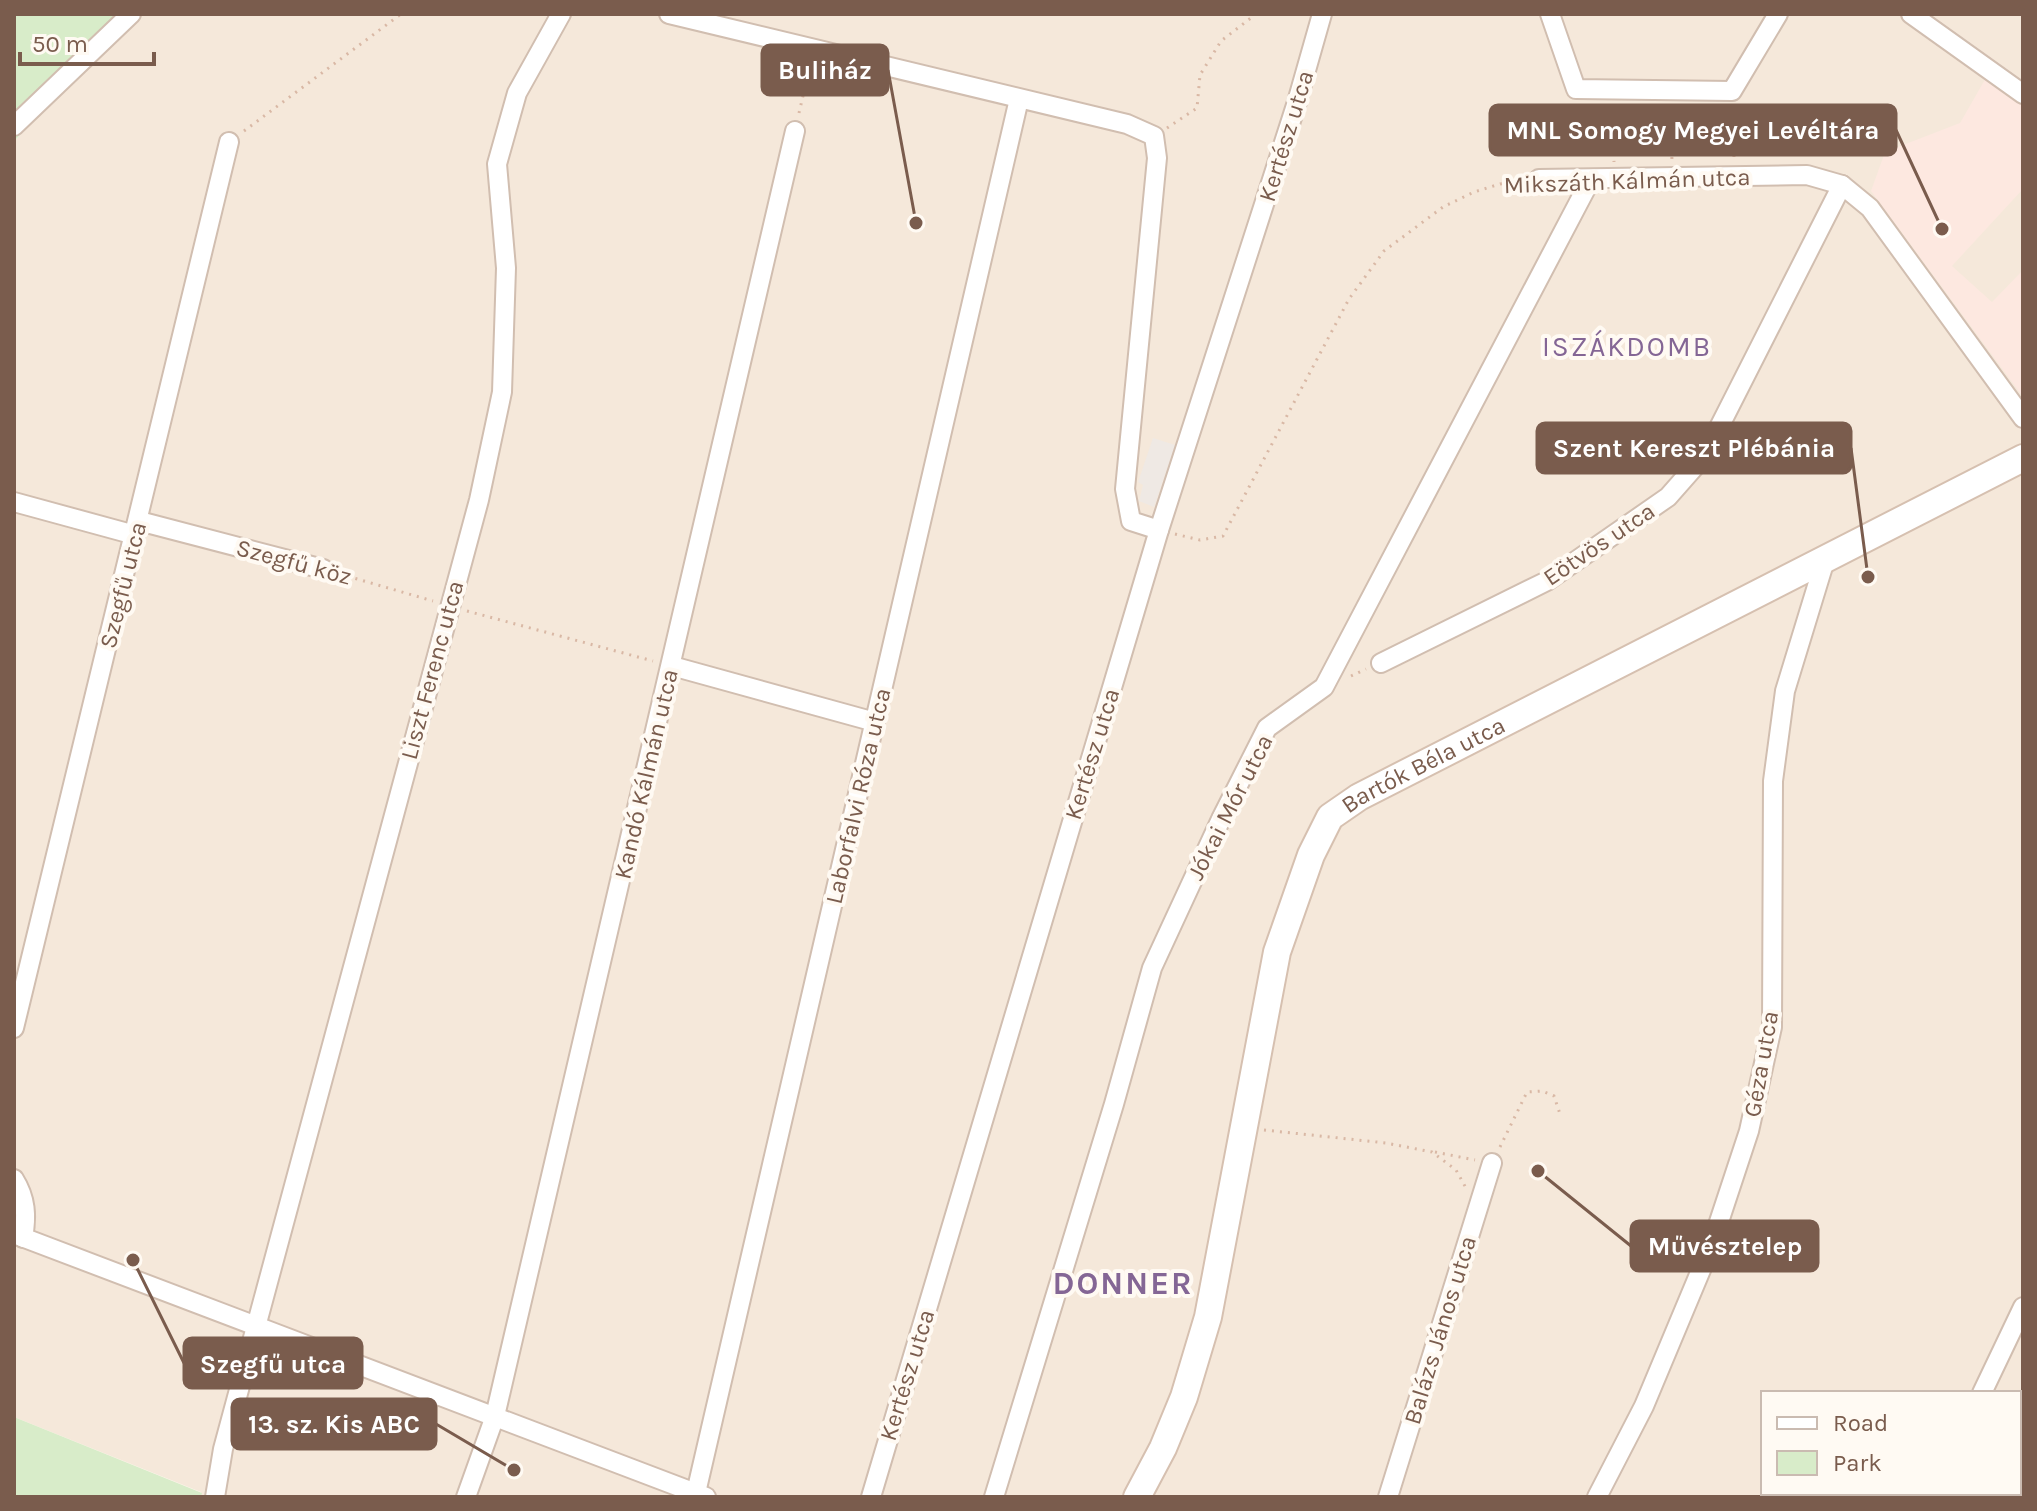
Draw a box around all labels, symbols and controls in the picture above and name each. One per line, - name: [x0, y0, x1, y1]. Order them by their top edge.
- scale bar: [20, 16, 154, 66]
- text: 50 m: [32, 30, 88, 58]
- callout: Buliház: [762, 45, 888, 95]
- text: Buliház: [778, 55, 872, 86]
- street label: Kertész utca: [1253, 67, 1319, 205]
- callout: MNL Somogy Megyei Levéltára: [1490, 105, 1896, 155]
- text: MNL Somogy Megyei Levéltára: [1506, 115, 1880, 146]
- street label: Mikszáth Kálmán utca: [1503, 163, 1751, 199]
- district label: ISZÁKDOMB: [1542, 329, 1712, 363]
- callout: Szent Kereszt Plébánia: [1537, 423, 1851, 473]
- text: Szent Kereszt Plébánia: [1553, 433, 1835, 464]
- street label: Eötvös utca: [1538, 497, 1660, 591]
- street label: Szegfű utca: [94, 519, 152, 651]
- street label: Szegfű köz: [233, 533, 355, 591]
- street label: Liszt Ferenc utca: [395, 577, 469, 763]
- street label: Kandó Kálmán utca: [608, 666, 684, 882]
- street label: Laborfalvi Róza utca: [820, 685, 896, 907]
- street label: Kertész utca: [1059, 685, 1125, 823]
- street label: Bartók Béla utca: [1336, 711, 1510, 819]
- street label: Jókai Mór utca: [1181, 730, 1279, 884]
- street label: Géza utca: [1738, 1009, 1784, 1119]
- callout: Művésztelep: [1631, 1221, 1818, 1271]
- text: Művésztelep: [1648, 1231, 1802, 1262]
- street label: Balázs János utca: [1398, 1232, 1482, 1428]
- district label: DONNER: [1052, 1265, 1194, 1302]
- street label: Kertész utca: [874, 1306, 940, 1444]
- callout: Szegfű utca: [184, 1338, 362, 1388]
- text: Szegfű utca: [200, 1349, 346, 1380]
- legend: [1761, 1391, 2021, 1495]
- callout: 13. sz. Kis ABC: [232, 1399, 436, 1449]
- text: 13. sz. Kis ABC: [248, 1409, 420, 1440]
- text: Road: [1833, 1409, 1888, 1437]
- text: Park: [1833, 1449, 1882, 1477]

